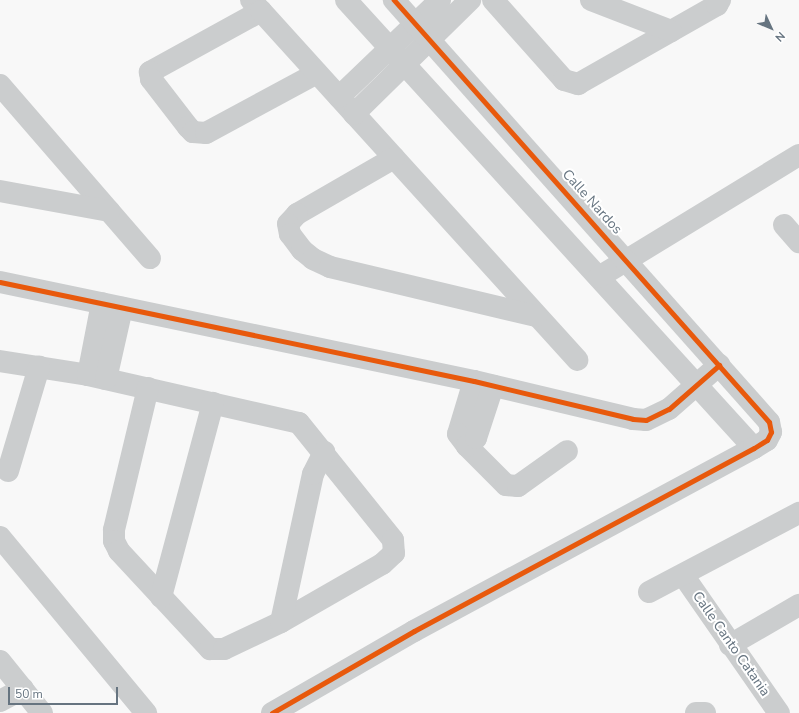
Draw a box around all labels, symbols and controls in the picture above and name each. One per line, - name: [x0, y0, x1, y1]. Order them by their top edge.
- north arrow: [751, 8, 791, 48]
- text: N: [772, 29, 788, 45]
- street label: Calle Nardos: [559, 166, 625, 238]
- street label: Calle Canto Catania: [688, 588, 774, 700]
- scale bar: [10, 679, 120, 705]
- text: 50 m: [15, 686, 43, 702]

